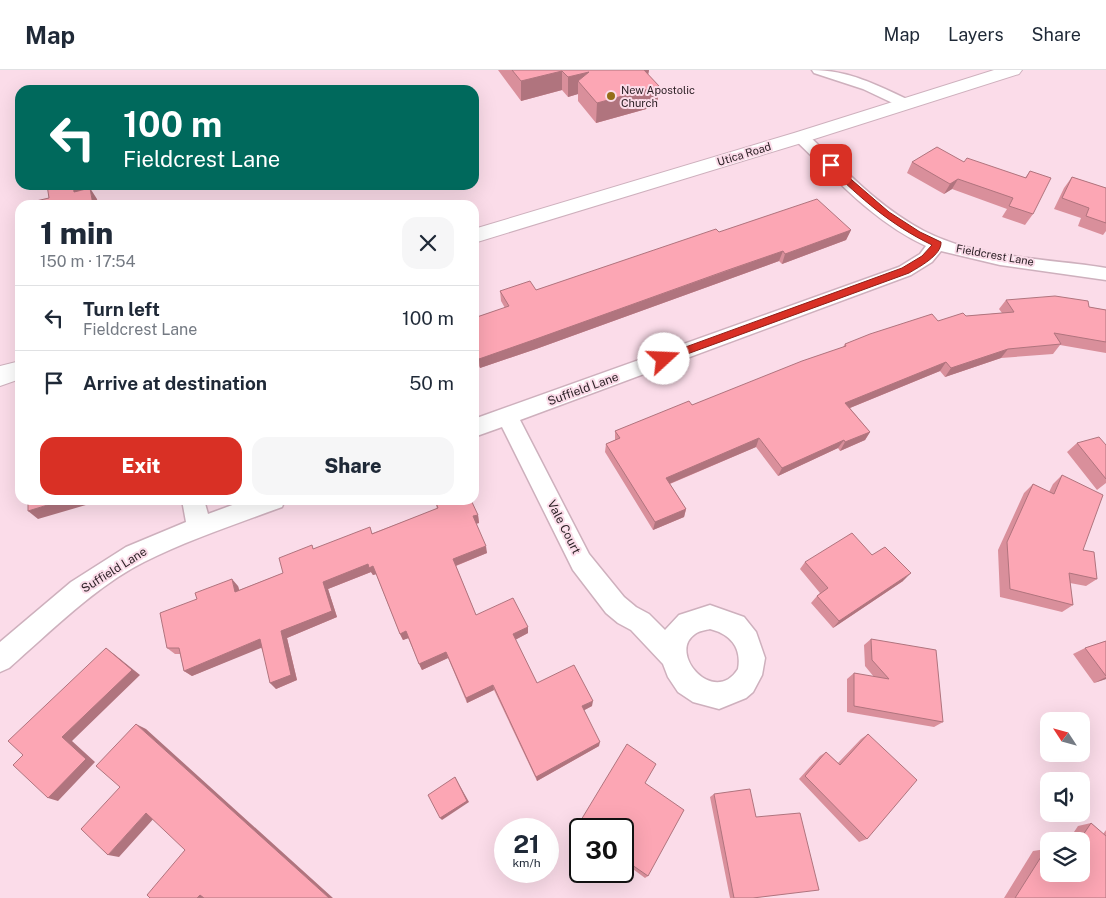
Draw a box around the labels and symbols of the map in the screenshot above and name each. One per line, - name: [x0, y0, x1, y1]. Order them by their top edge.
- place label: New Apostolic Church: [621, 84, 695, 109]
- marker: New Apostolic Church: [605, 90, 617, 102]
- street label: Utica Road: [716, 140, 772, 168]
- pin: [810, 144, 852, 186]
- street label: Fieldcrest Lane: [955, 242, 1035, 268]
- position arrow: [637, 332, 689, 384]
- street label: Suffield Lane: [546, 370, 621, 408]
- street label: Vale Court: [545, 498, 584, 556]
- street label: Suffield Lane: [79, 544, 149, 596]
- north arrow: [1040, 712, 1090, 762]
- speed limit sign: 30: [569, 818, 634, 883]

